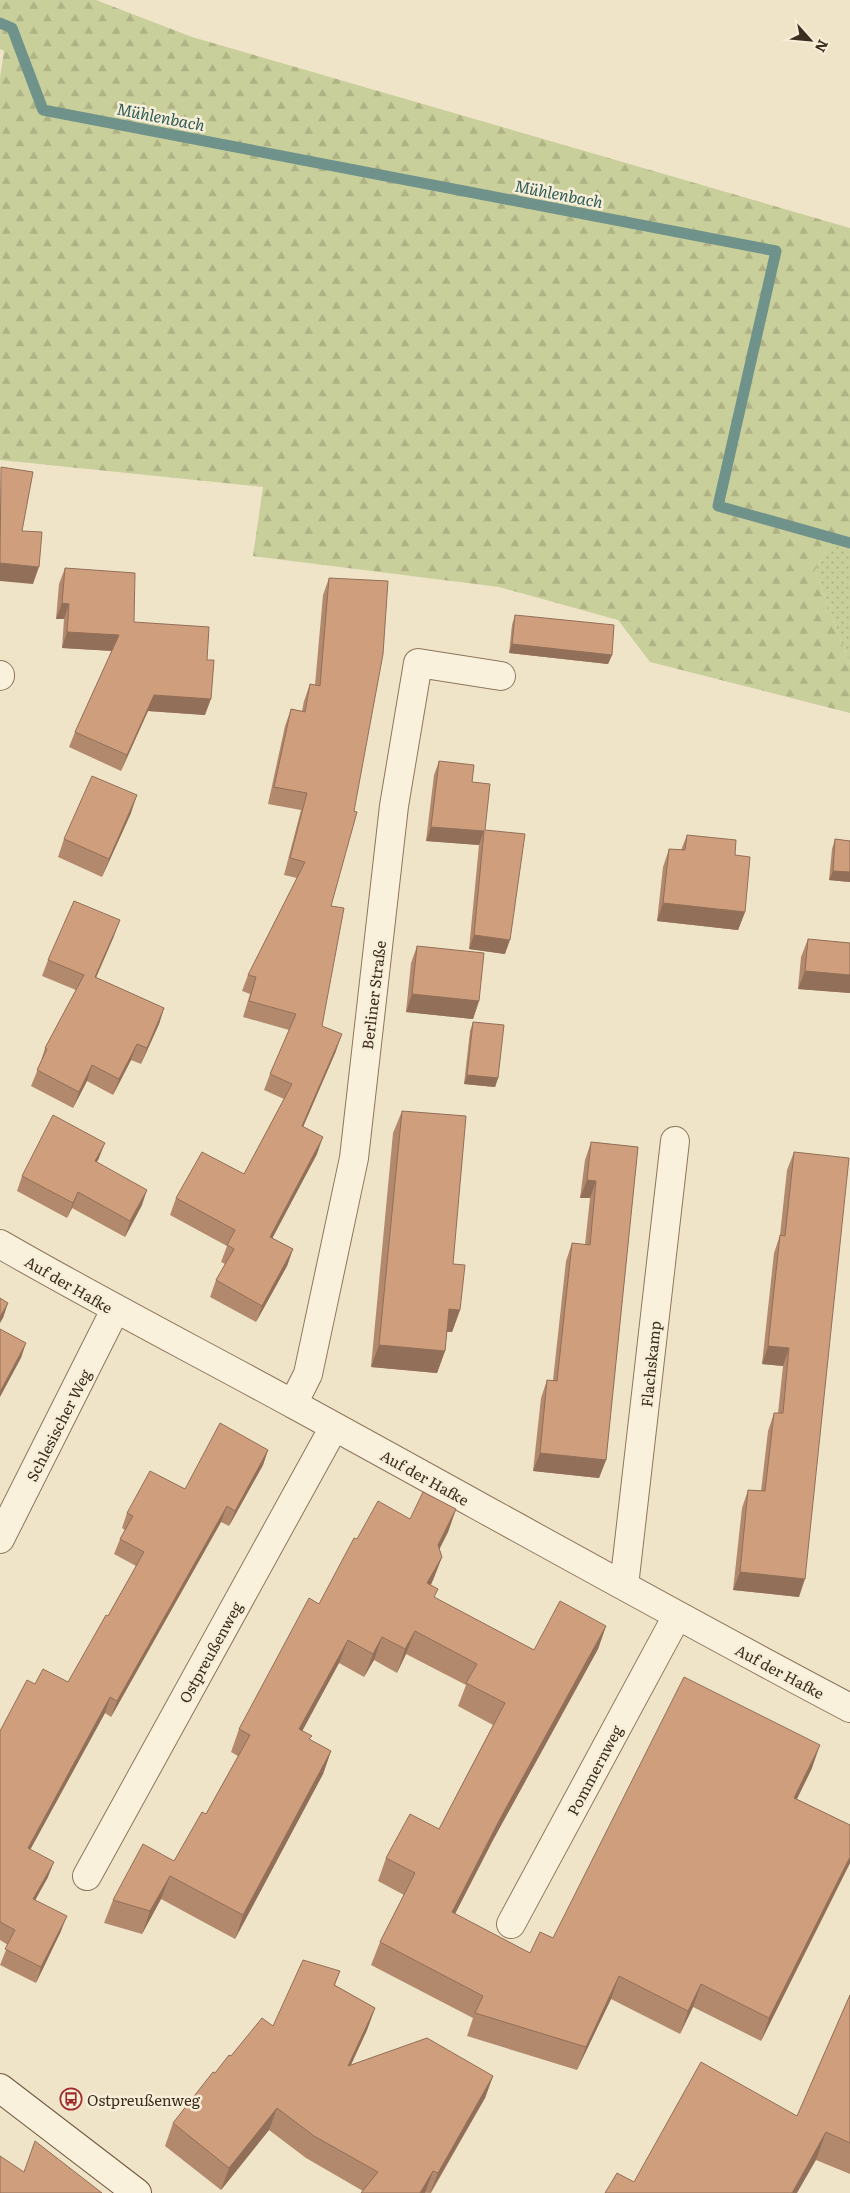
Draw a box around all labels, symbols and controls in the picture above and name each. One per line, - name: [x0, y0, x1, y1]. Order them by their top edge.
- north arrow: [785, 15, 835, 65]
- text: N: [811, 37, 834, 56]
- water label: Mühlenbach: [115, 96, 208, 136]
- water label: Mühlenbach: [513, 173, 606, 213]
- street label: Berliner Straße: [355, 939, 391, 1051]
- street label: Auf der Hafke: [21, 1250, 117, 1319]
- street label: Flachskamp: [634, 1320, 666, 1408]
- street label: Schlesischer Weg: [20, 1364, 97, 1485]
- street label: Auf der Hafke: [377, 1443, 474, 1511]
- street label: Ostpreußenweg: [173, 1596, 248, 1707]
- street label: Auf der Hafke: [731, 1638, 829, 1704]
- street label: Pommernweg: [560, 1720, 628, 1819]
- bus stop icon: Ostpreußenweg: [59, 2087, 83, 2111]
- place label: Ostpreußenweg: [87, 2088, 201, 2111]

